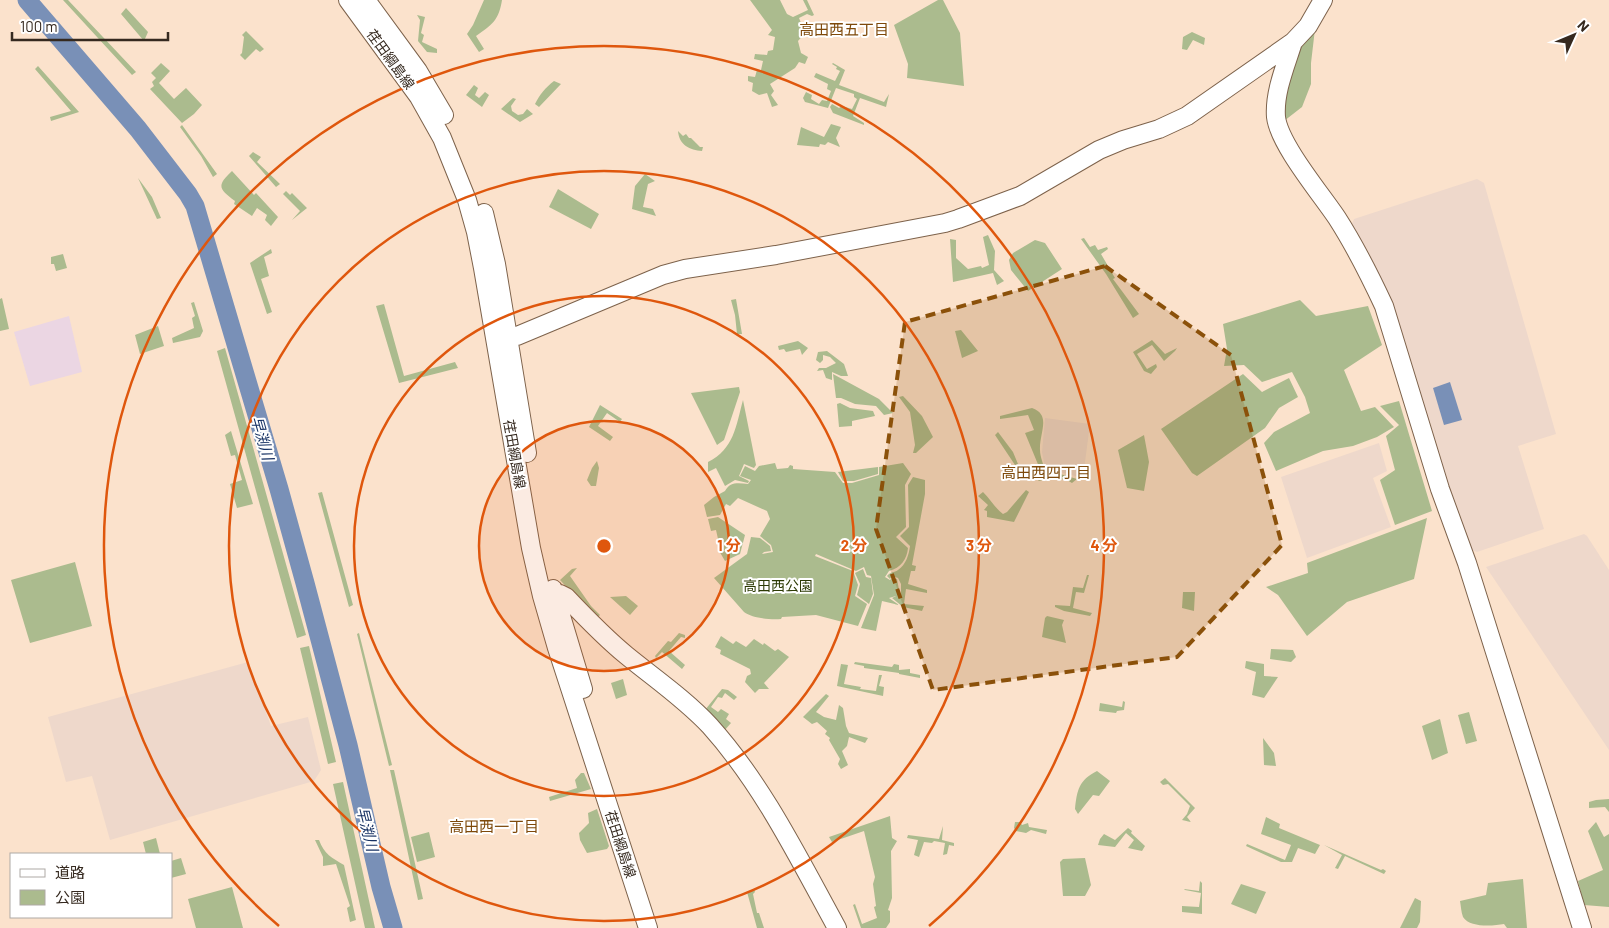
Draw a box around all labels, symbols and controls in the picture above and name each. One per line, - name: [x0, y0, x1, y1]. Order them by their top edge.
- scale bar: [12, 10, 169, 42]
- north arrow: [1549, 10, 1599, 60]
- text: N: [1574, 16, 1593, 35]
- text: 100 m: [20, 17, 58, 35]
- district label: 高田西五丁目: [799, 20, 889, 38]
- street label: 荏田綱島線: [364, 26, 418, 92]
- water label: 早渕川: [248, 414, 278, 464]
- street label: 荏田綱島線: [501, 418, 529, 490]
- district label: 高田西四丁目: [1001, 463, 1091, 481]
- text: 1 分: [717, 536, 741, 554]
- text: 2 分: [841, 536, 867, 554]
- text: 3 分: [966, 536, 992, 554]
- text: 4 分: [1090, 536, 1118, 554]
- centre of rings: [595, 537, 613, 555]
- park label: 高田西公園: [743, 577, 813, 594]
- water label: 早渕川: [354, 805, 383, 855]
- street label: 荏田綱島線: [602, 808, 640, 880]
- district label: 高田西一丁目: [449, 817, 539, 835]
- legend: [10, 853, 172, 918]
- text: 道路: [55, 863, 85, 881]
- text: 公園: [55, 888, 85, 906]

